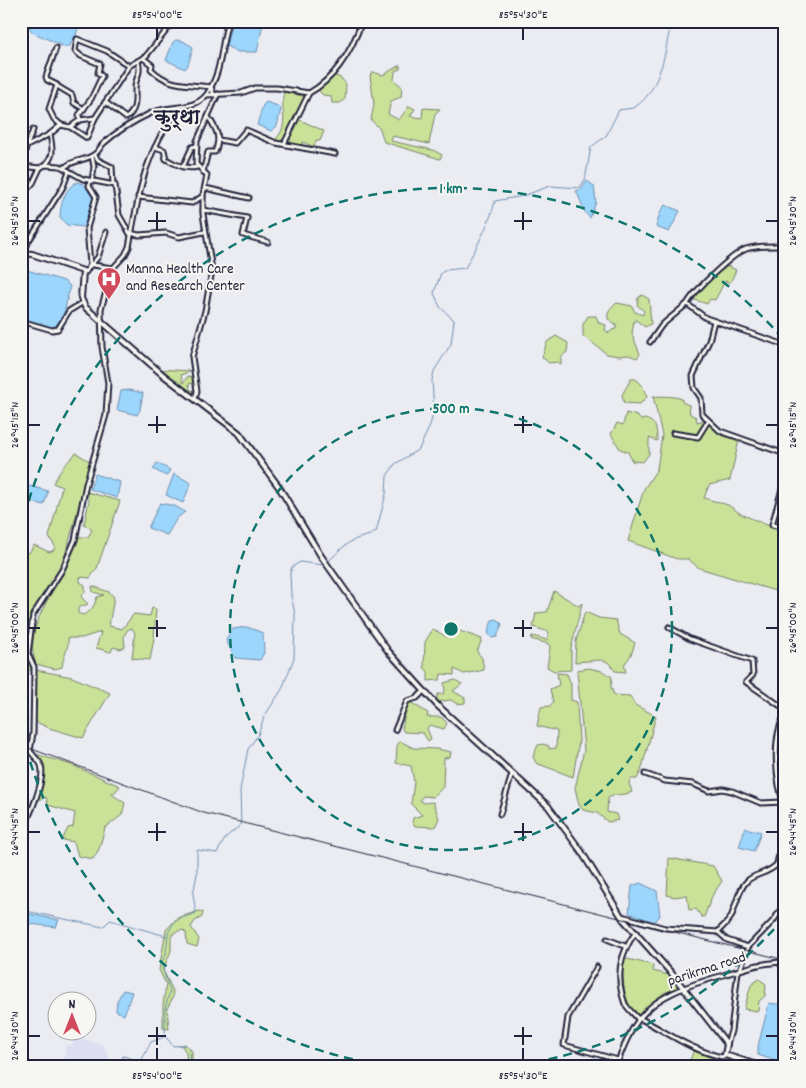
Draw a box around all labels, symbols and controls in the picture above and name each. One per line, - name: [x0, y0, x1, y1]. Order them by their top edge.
- text: 85°54'00"E: [132, 7, 183, 24]
- text: 85°54'30"E: [499, 7, 548, 24]
- district label: कुर्था: [153, 105, 201, 133]
- text: 1 km: [439, 179, 463, 201]
- text: 26°45'30"N: [7, 196, 24, 246]
- text: 26°45'30"N: [785, 196, 802, 246]
- place label: Manna Health Care and Research Center: [126, 259, 245, 298]
- hospital icon: Manna Health Care and Research Center: [96, 266, 122, 300]
- text: 500 m: [432, 399, 470, 421]
- text: 26°45'15"N: [7, 402, 24, 448]
- text: 26°45'15"N: [785, 402, 802, 448]
- text: 26°45'00"N: [7, 602, 24, 654]
- text: 26°45'00"N: [785, 602, 802, 654]
- centre of rings: [442, 620, 460, 638]
- text: 26°44'45"N: [7, 808, 24, 856]
- text: 26°44'45"N: [785, 808, 802, 856]
- street label: parikrma road: [665, 947, 749, 993]
- north arrow: [48, 990, 98, 1040]
- text: N: [69, 995, 76, 1015]
- text: 26°44'30"N: [7, 1011, 24, 1061]
- text: 26°44'30"N: [785, 1011, 802, 1061]
- text: 85°54'00"E: [132, 1068, 183, 1085]
- text: 85°54'30"E: [499, 1068, 548, 1085]

